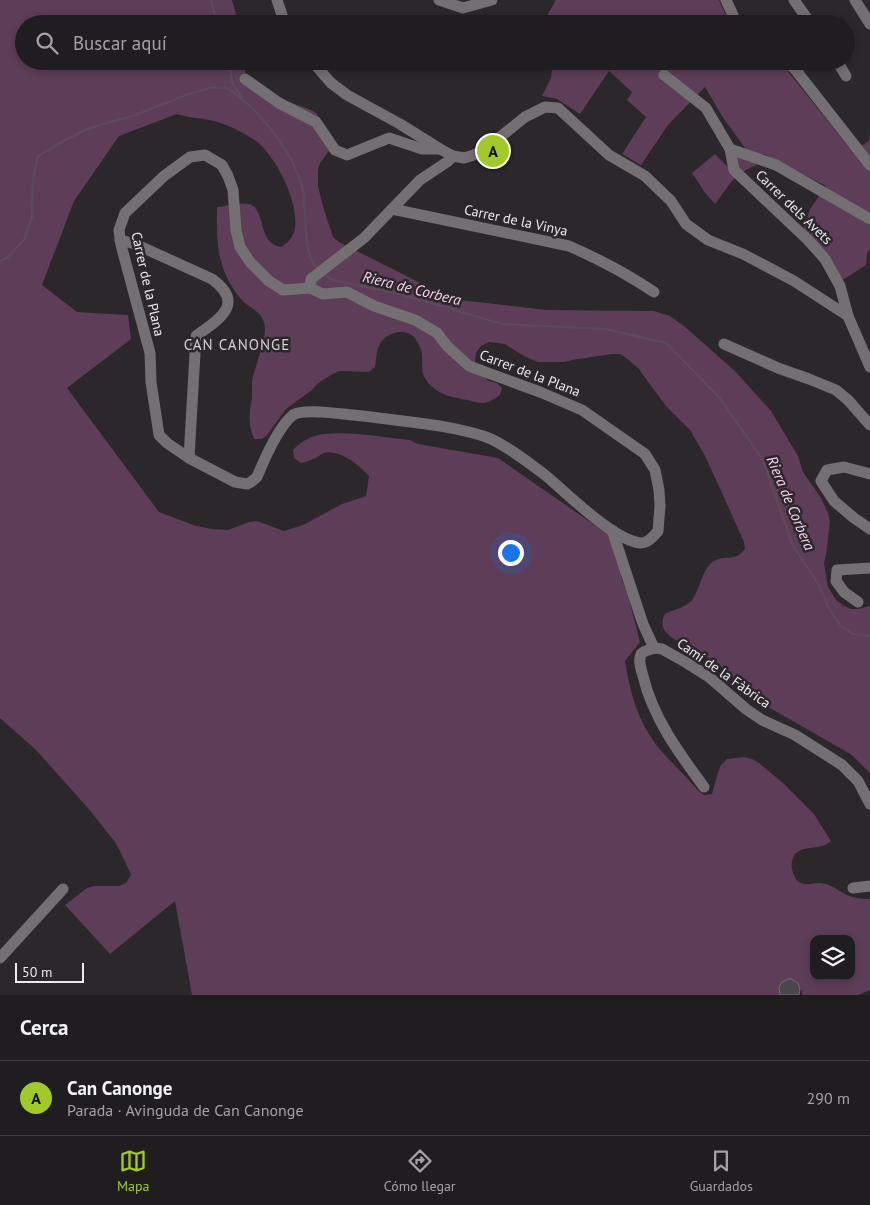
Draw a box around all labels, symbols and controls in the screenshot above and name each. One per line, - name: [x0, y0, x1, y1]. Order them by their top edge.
- search box: [15, 15, 855, 70]
- icon: search: [33, 29, 61, 57]
- text: Buscar aquí: [73, 31, 167, 55]
- pin: A: [477, 132, 509, 170]
- street label: Carrer dels Avets: [752, 166, 836, 248]
- street label: Carrer de la Vinya: [463, 200, 569, 240]
- street label: Carrer de la Plana: [127, 230, 169, 338]
- water label: Riera de Corbera: [361, 267, 464, 310]
- district label: CAN CANONGE: [184, 335, 290, 354]
- street label: Carrer de la Plana: [477, 346, 583, 400]
- water label: Riera de Corbera: [763, 453, 820, 554]
- your location: [498, 540, 524, 566]
- street label: Camí de la Fàbrica: [674, 634, 774, 712]
- map controls: [810, 935, 855, 980]
- button: layers: [810, 935, 855, 980]
- scale bar: [15, 960, 84, 983]
- text: 50 m: [22, 963, 52, 981]
- text: Cerca: [20, 1014, 69, 1041]
- text: Can Canonge: [67, 1076, 172, 1100]
- text: A: [31, 1088, 41, 1108]
- text: 290 m: [807, 1088, 850, 1108]
- text: Parada · Avinguda de Can Canonge: [67, 1100, 304, 1120]
- tab: Mapa: [117, 1147, 150, 1195]
- tab: Cómo llegar: [384, 1147, 456, 1195]
- tab: Guardados: [690, 1147, 753, 1195]

